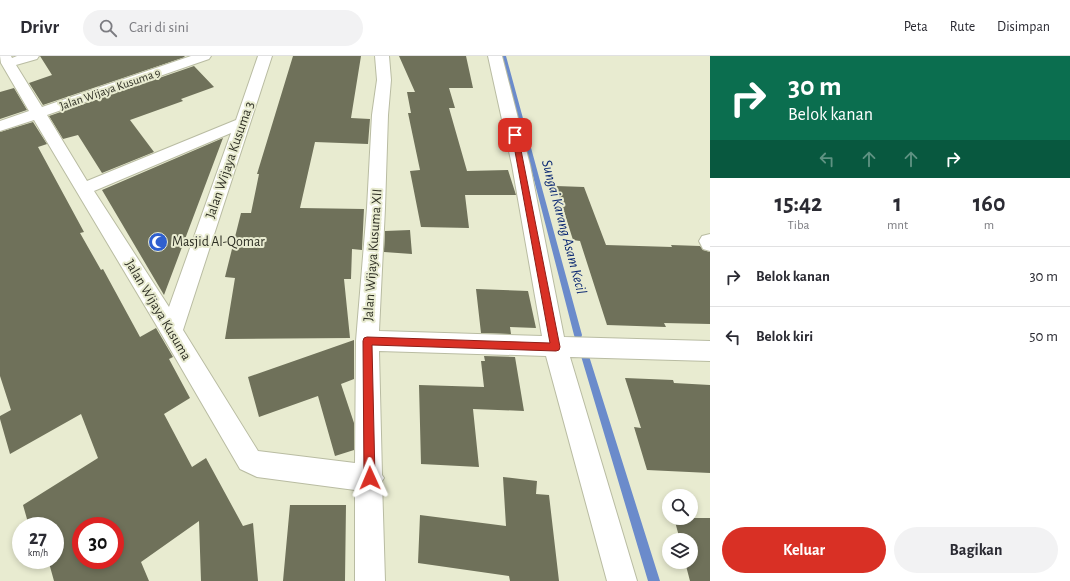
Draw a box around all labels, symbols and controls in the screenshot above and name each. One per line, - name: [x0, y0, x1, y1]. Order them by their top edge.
- search box: [83, 10, 363, 46]
- icon: search: [97, 17, 119, 39]
- text: Drivr: [20, 18, 59, 37]
- text: Cari di sini: [129, 20, 189, 35]
- text: Peta: [904, 20, 928, 34]
- text: Rute: [950, 20, 975, 34]
- text: Disimpan: [997, 20, 1050, 34]
- street label: Jalan Wijaya Kusuma 9: [58, 66, 163, 113]
- icon: right: [722, 72, 774, 124]
- text: 30 m: [788, 73, 841, 101]
- street label: Jalan Wijaya Kusuma 3: [203, 99, 257, 220]
- text: Belok kanan: [788, 106, 873, 124]
- pin: [498, 118, 532, 152]
- icon: arrive: [504, 124, 526, 146]
- icon: left: [816, 148, 838, 170]
- icon: ahead: [858, 148, 880, 170]
- icon: ahead: [900, 148, 922, 170]
- icon: right: [942, 148, 964, 170]
- water label: Sungai Karang Asam Kecil: [539, 158, 589, 296]
- street label: Jalan Wijaya Kusuma XII: [361, 188, 385, 322]
- text: 15:42: [775, 192, 822, 216]
- text: 1: [893, 192, 902, 216]
- text: 160: [973, 192, 1005, 216]
- text: Tiba: [787, 219, 810, 232]
- text: mnt: [887, 219, 908, 232]
- text: m: [984, 219, 994, 232]
- mosque icon: Masjid Al-Qomar: [147, 231, 169, 253]
- place label: Masjid Al-Qomar: [172, 235, 265, 249]
- street label: Jalan Wijaya Kusuma: [122, 257, 194, 363]
- icon: right: [722, 266, 744, 288]
- text: Belok kanan: [756, 269, 830, 284]
- text: 30 m: [1029, 269, 1058, 284]
- icon: left: [722, 326, 744, 348]
- text: Belok kiri: [756, 329, 813, 344]
- text: 50 m: [1029, 329, 1058, 344]
- position arrow: [349, 457, 391, 499]
- map controls: [662, 489, 698, 569]
- button: search: [662, 489, 698, 525]
- speed limit sign: 30: [72, 517, 124, 569]
- button: Keluar: [722, 527, 886, 573]
- button: Bagikan: [894, 527, 1058, 573]
- text: 27: [29, 528, 47, 548]
- button: layers: [662, 533, 698, 569]
- text: km/h: [28, 548, 48, 558]

